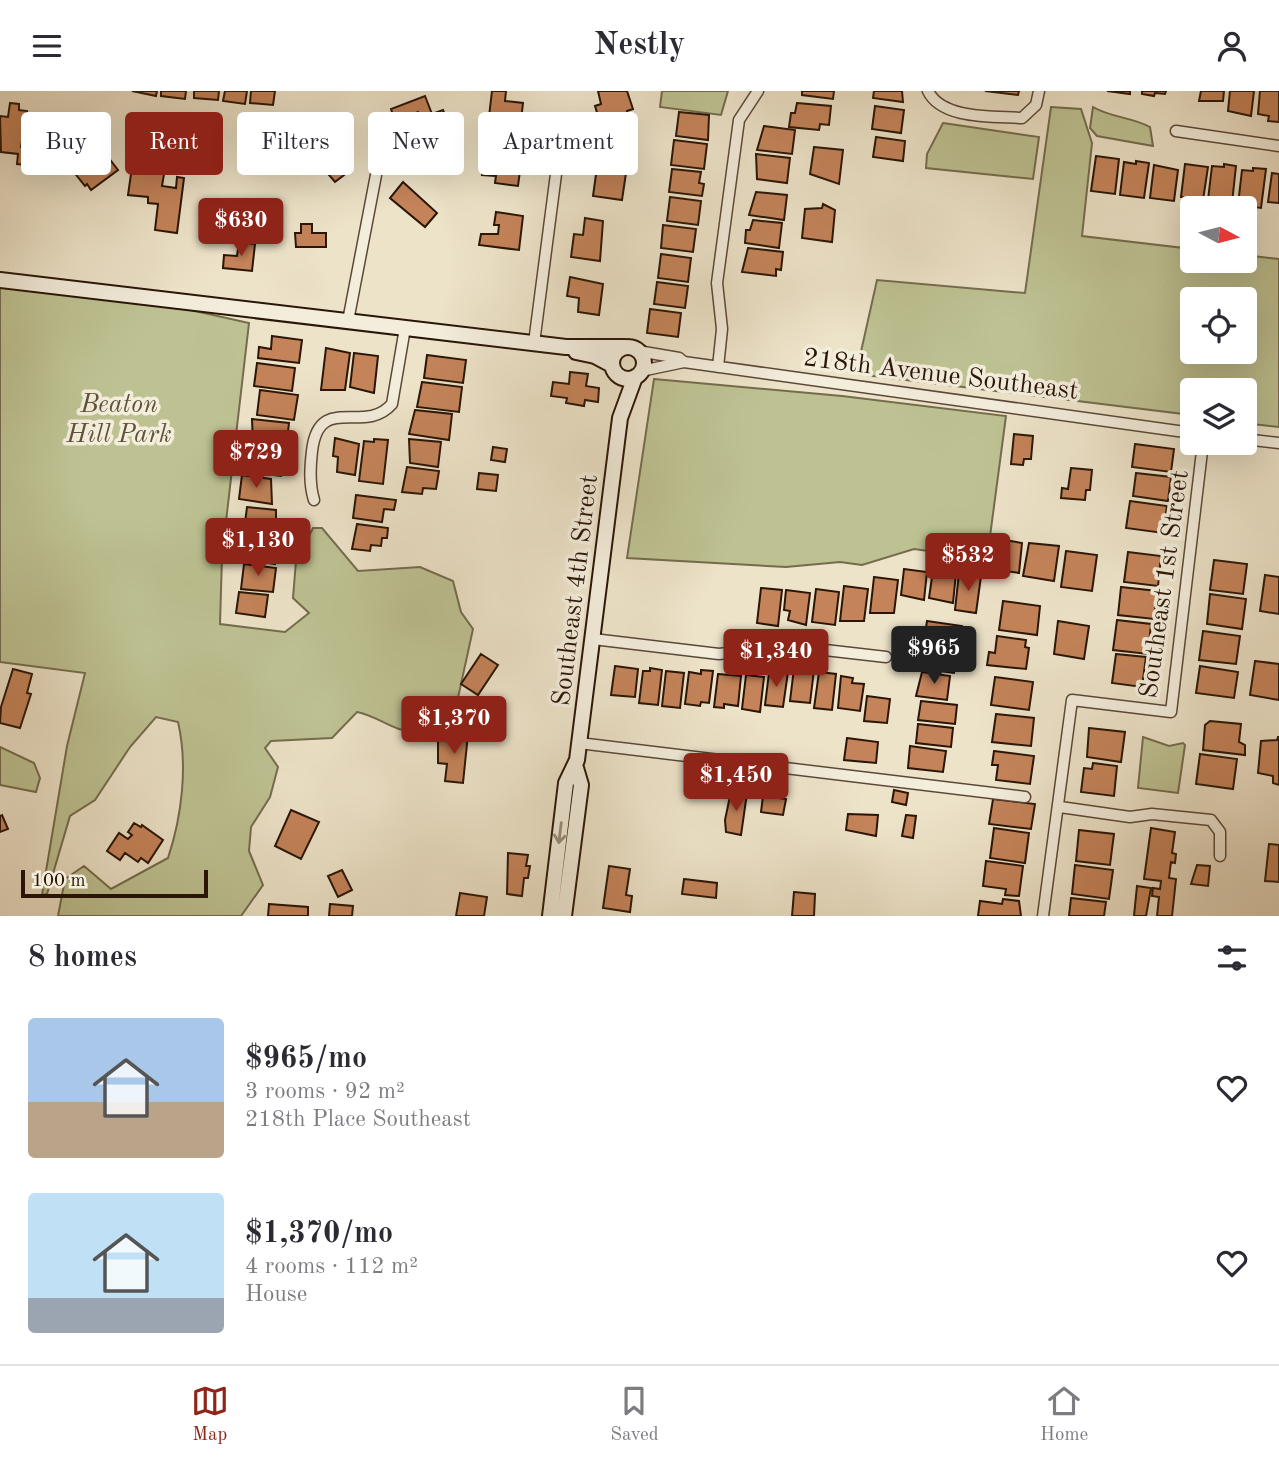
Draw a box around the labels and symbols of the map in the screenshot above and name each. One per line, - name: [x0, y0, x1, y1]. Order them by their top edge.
- north arrow: [1180, 196, 1256, 273]
- pin: $630: [200, 199, 282, 258]
- street label: 218th Avenue Southeast: [802, 345, 1080, 405]
- park label: Beaton Hill Park: [65, 392, 172, 448]
- pin: $729: [215, 431, 297, 490]
- street label: Southeast 1st Street: [1136, 468, 1194, 700]
- street label: Southeast 4th Street: [549, 473, 603, 708]
- pin: $1,130: [201, 519, 315, 578]
- pin: $532: [927, 533, 1009, 593]
- pin: $965: [893, 627, 975, 686]
- pin: $1,340: [719, 629, 833, 689]
- pin: $1,370: [397, 697, 511, 756]
- pin: $1,450: [679, 753, 793, 813]
- one-way arrow: [553, 821, 566, 844]
- scale bar: [21, 867, 208, 899]

